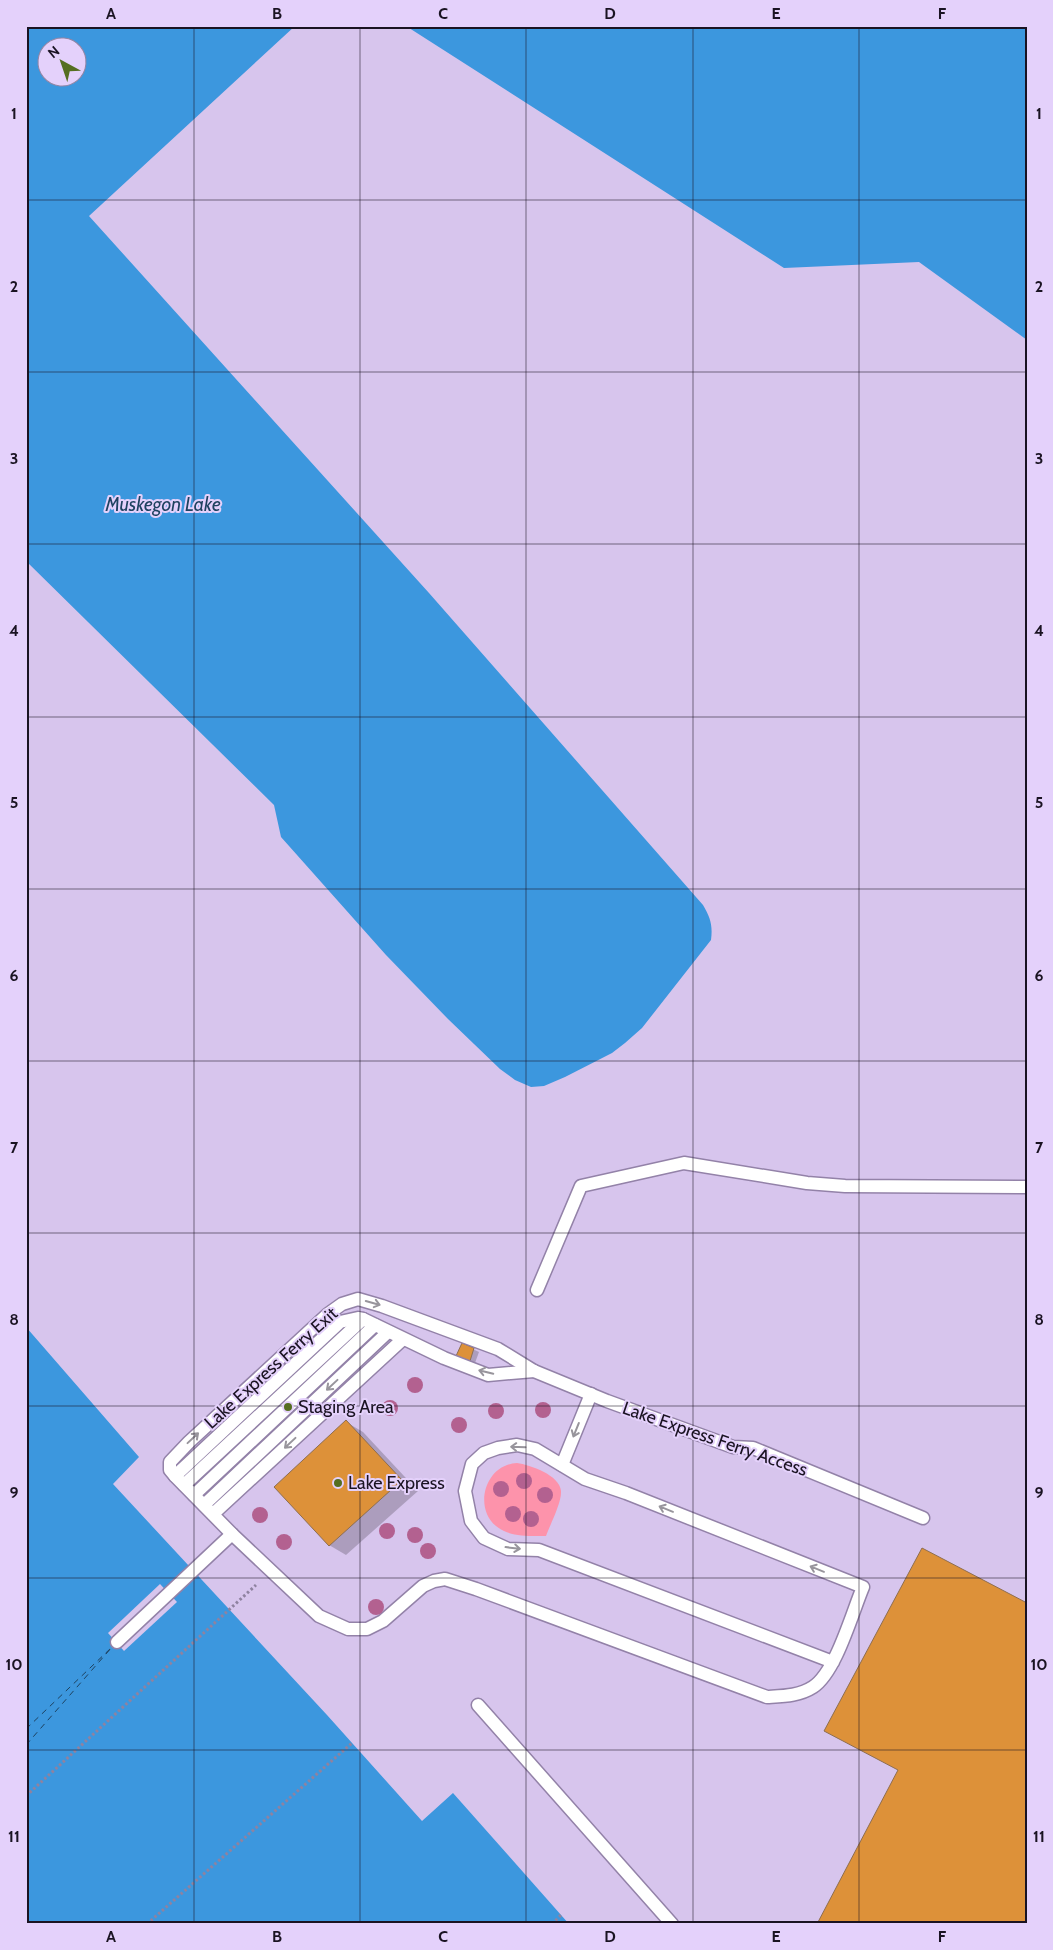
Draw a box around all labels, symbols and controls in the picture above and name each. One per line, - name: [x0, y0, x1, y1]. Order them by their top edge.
- text: A: [106, 4, 116, 23]
- text: B: [272, 4, 282, 23]
- text: C: [438, 4, 448, 23]
- text: D: [604, 4, 616, 23]
- text: E: [771, 4, 781, 23]
- text: F: [938, 4, 947, 23]
- north arrow: [38, 38, 88, 88]
- text: N: [44, 42, 63, 62]
- text: 1: [11, 104, 17, 123]
- text: 1: [1036, 104, 1042, 123]
- text: 2: [10, 277, 18, 296]
- text: 2: [1035, 277, 1043, 296]
- text: 3: [10, 449, 18, 468]
- text: 3: [1035, 449, 1043, 468]
- water label: Muskegon Lake: [104, 493, 221, 516]
- text: 4: [9, 621, 19, 640]
- text: 4: [1034, 621, 1044, 640]
- text: 5: [10, 793, 18, 812]
- text: 5: [1035, 793, 1043, 812]
- text: 6: [10, 966, 19, 985]
- text: 6: [1035, 966, 1044, 985]
- text: 7: [10, 1138, 19, 1157]
- text: 7: [1035, 1138, 1044, 1157]
- one-way arrow: [364, 1299, 380, 1309]
- street label: Lake Express Ferry Exit: [200, 1302, 342, 1434]
- text: 8: [9, 1310, 19, 1329]
- text: 8: [1034, 1310, 1044, 1329]
- one-way arrow: [478, 1367, 494, 1376]
- one-way arrow: [326, 1379, 338, 1391]
- place label: Staging Area: [298, 1396, 394, 1418]
- street label: Lake Express Ferry Access: [620, 1397, 810, 1481]
- marker: Staging Area: [282, 1401, 294, 1413]
- one-way arrow: [571, 1421, 580, 1437]
- one-way arrow: [187, 1432, 199, 1444]
- one-way arrow: [284, 1436, 297, 1448]
- one-way arrow: [510, 1442, 526, 1451]
- place label: Lake Express: [348, 1472, 445, 1494]
- marker: Lake Express: [332, 1477, 344, 1489]
- text: 9: [10, 1483, 19, 1502]
- text: 9: [1035, 1483, 1044, 1502]
- one-way arrow: [659, 1504, 674, 1513]
- one-way arrow: [505, 1543, 521, 1553]
- one-way arrow: [810, 1563, 825, 1573]
- text: 10: [5, 1655, 23, 1674]
- text: 10: [1030, 1655, 1048, 1674]
- text: 11: [8, 1827, 20, 1846]
- text: 11: [1033, 1827, 1045, 1846]
- text: A: [106, 1927, 116, 1946]
- text: B: [272, 1927, 282, 1946]
- text: C: [438, 1927, 448, 1946]
- text: D: [604, 1927, 616, 1946]
- text: E: [771, 1927, 781, 1946]
- text: F: [938, 1927, 947, 1946]

